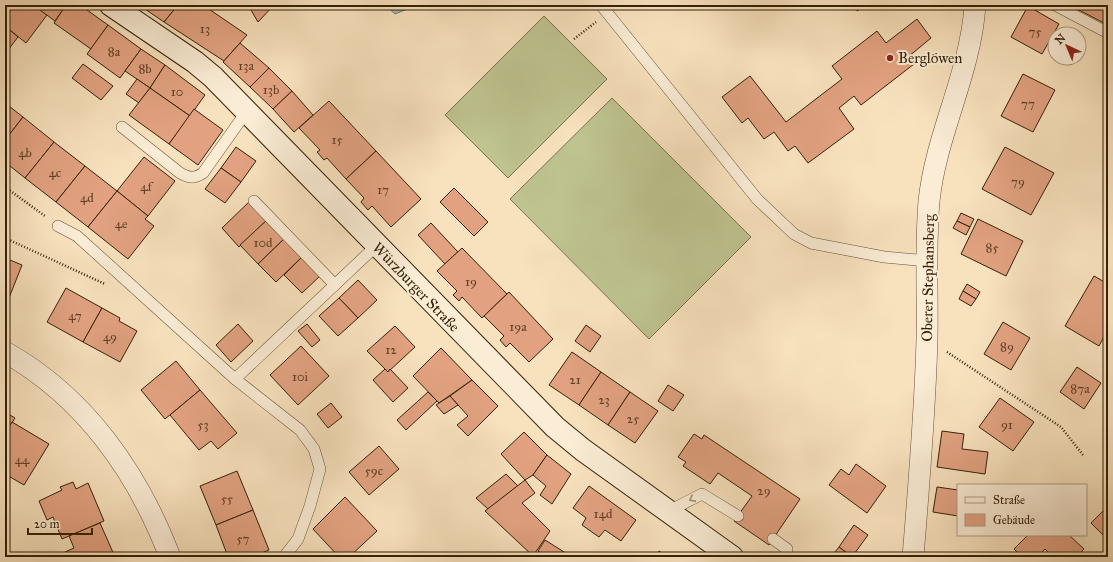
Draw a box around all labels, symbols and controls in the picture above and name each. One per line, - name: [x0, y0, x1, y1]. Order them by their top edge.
- house number: 13: [200, 21, 210, 37]
- house number: 75: [1029, 24, 1041, 40]
- north arrow: [1047, 26, 1087, 66]
- text: N: [1053, 31, 1069, 47]
- house number: 8a: [108, 44, 121, 60]
- place label: Berglöwen: [898, 49, 962, 67]
- marker: Berglöwen: [885, 53, 895, 63]
- house number: 13a: [238, 58, 254, 74]
- house number: 8b: [138, 61, 152, 77]
- house number: 13b: [263, 82, 279, 98]
- house number: 10: [171, 84, 183, 100]
- house number: 77: [1021, 96, 1035, 112]
- house number: 15: [331, 132, 343, 148]
- house number: 4b: [18, 145, 32, 161]
- house number: 4c: [49, 165, 62, 181]
- house number: 79: [1011, 174, 1025, 190]
- house number: 4f: [140, 179, 154, 195]
- house number: 17: [377, 182, 389, 198]
- house number: 4d: [80, 190, 94, 206]
- street label: Oberer Stephansberg: [918, 213, 938, 342]
- house number: 4e: [115, 216, 128, 232]
- house number: 10d: [253, 235, 273, 251]
- street label: Würzburger Straße: [369, 238, 463, 336]
- house number: 85: [986, 240, 998, 256]
- house number: 19: [465, 274, 477, 290]
- house number: 47: [68, 308, 82, 324]
- house number: 19a: [509, 319, 527, 335]
- house number: 49: [103, 329, 117, 345]
- house number: 89: [1000, 339, 1014, 355]
- house number: 12: [385, 342, 397, 358]
- house number: 10i: [292, 369, 309, 385]
- house number: 21: [569, 372, 581, 388]
- house number: 87a: [1070, 381, 1090, 397]
- house number: 23: [598, 392, 610, 408]
- house number: 25: [627, 411, 639, 427]
- house number: 53: [197, 417, 209, 433]
- house number: 91: [1001, 417, 1013, 433]
- house number: 44: [15, 452, 30, 468]
- house number: 59c: [365, 463, 384, 479]
- house number: 29: [757, 483, 771, 499]
- legend: [957, 484, 1087, 536]
- house number: 55: [221, 491, 233, 507]
- text: Straße: [993, 493, 1025, 507]
- one-way arrow: [689, 494, 697, 501]
- house number: 14d: [594, 506, 613, 522]
- scale bar: [28, 510, 92, 536]
- text: Gebäude: [993, 513, 1035, 527]
- text: 20 m: [34, 517, 60, 531]
- house number: 57: [237, 531, 250, 547]

